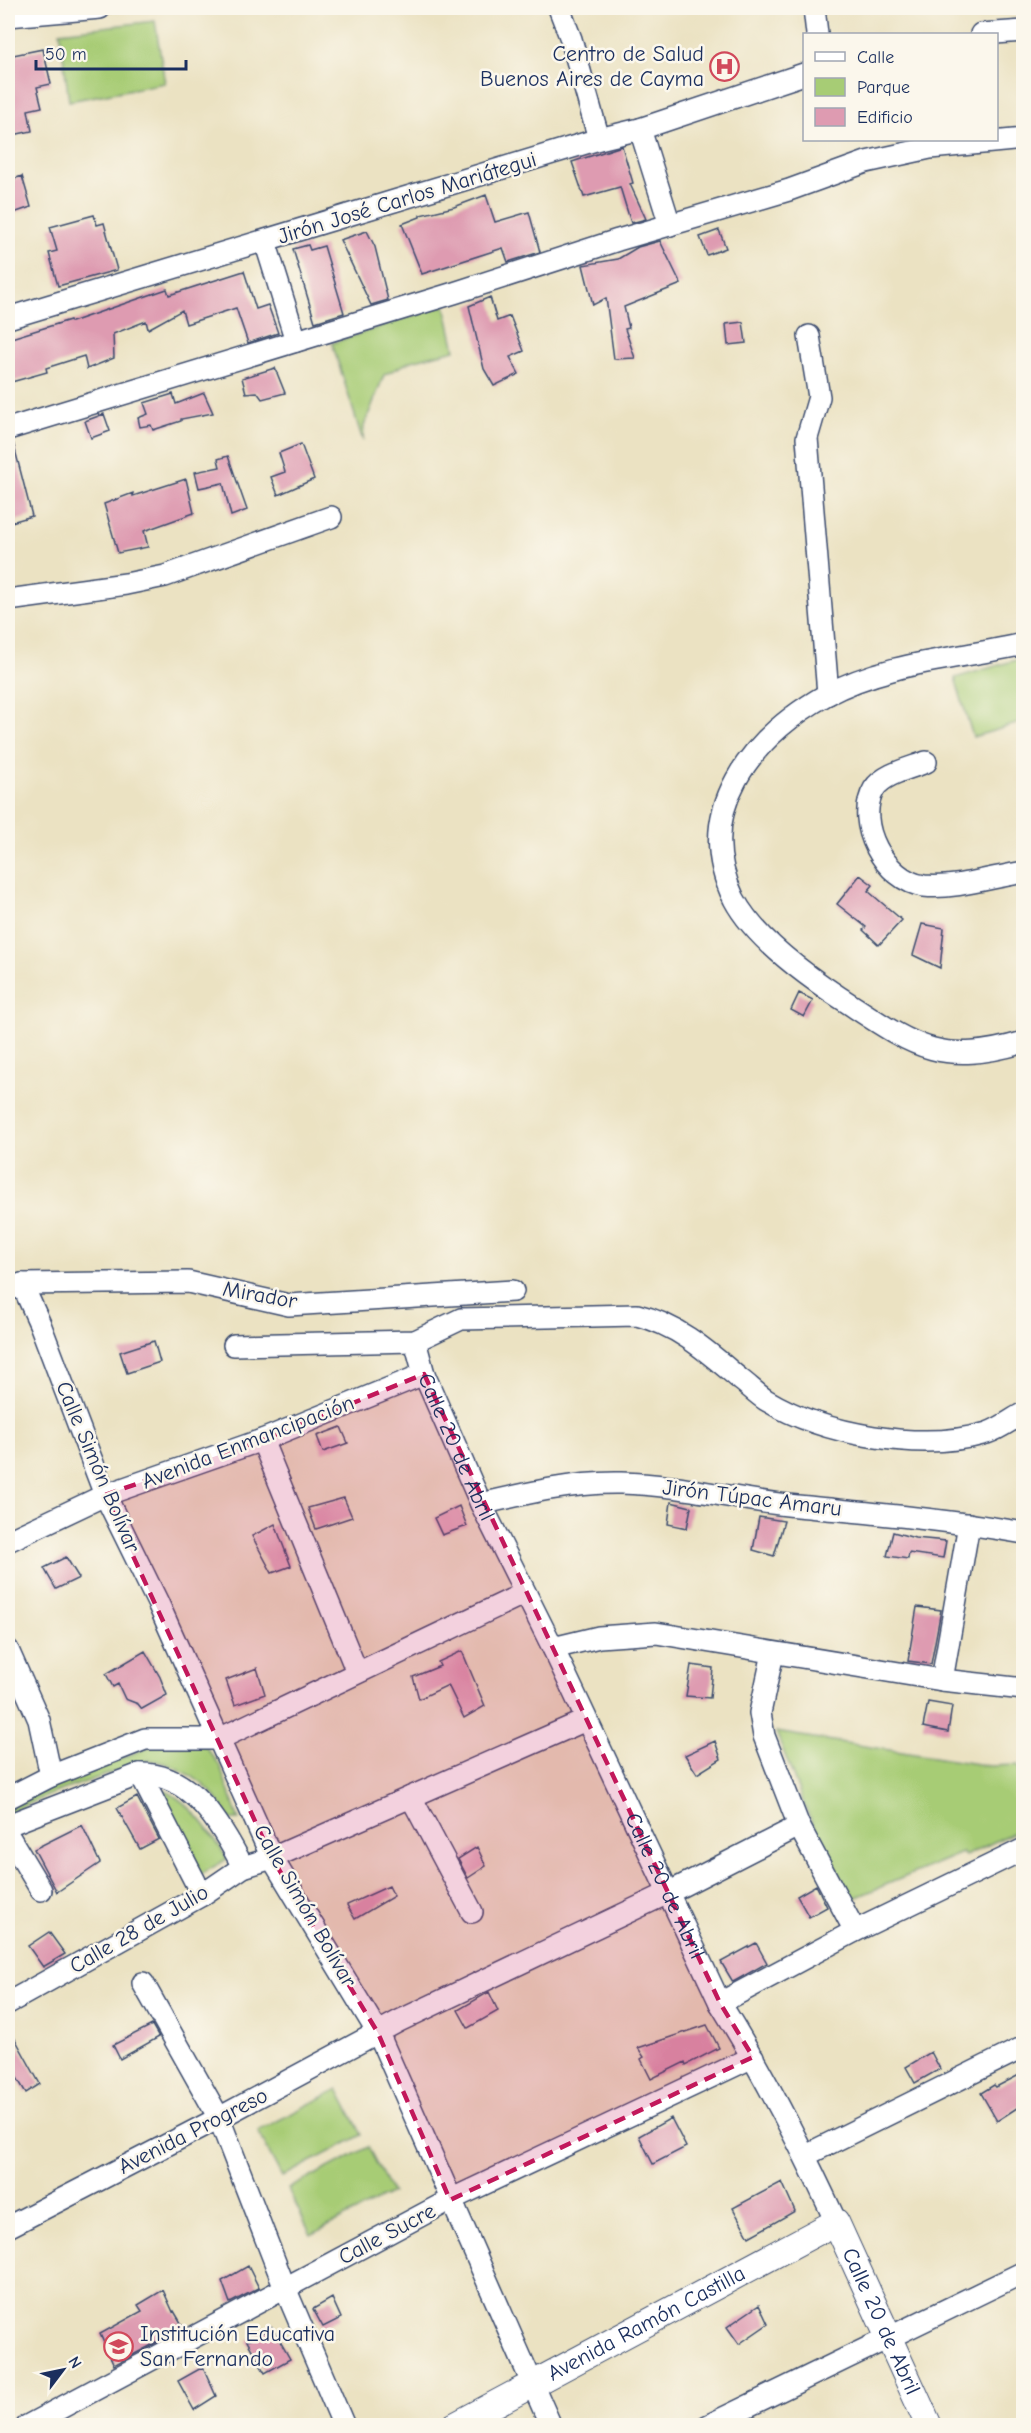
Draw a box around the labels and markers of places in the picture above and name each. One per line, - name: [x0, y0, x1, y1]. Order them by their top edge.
- place label: Centro de Salud Buenos Aires de Cayma: [480, 41, 704, 92]
- hospital icon: Centro de Salud Buenos Aires de Cayma: [709, 51, 741, 83]
- place label: Institución Educativa San Fernando: [140, 2321, 335, 2372]
- school or university icon: Institución Educativa San Fernando: [103, 2331, 135, 2363]

